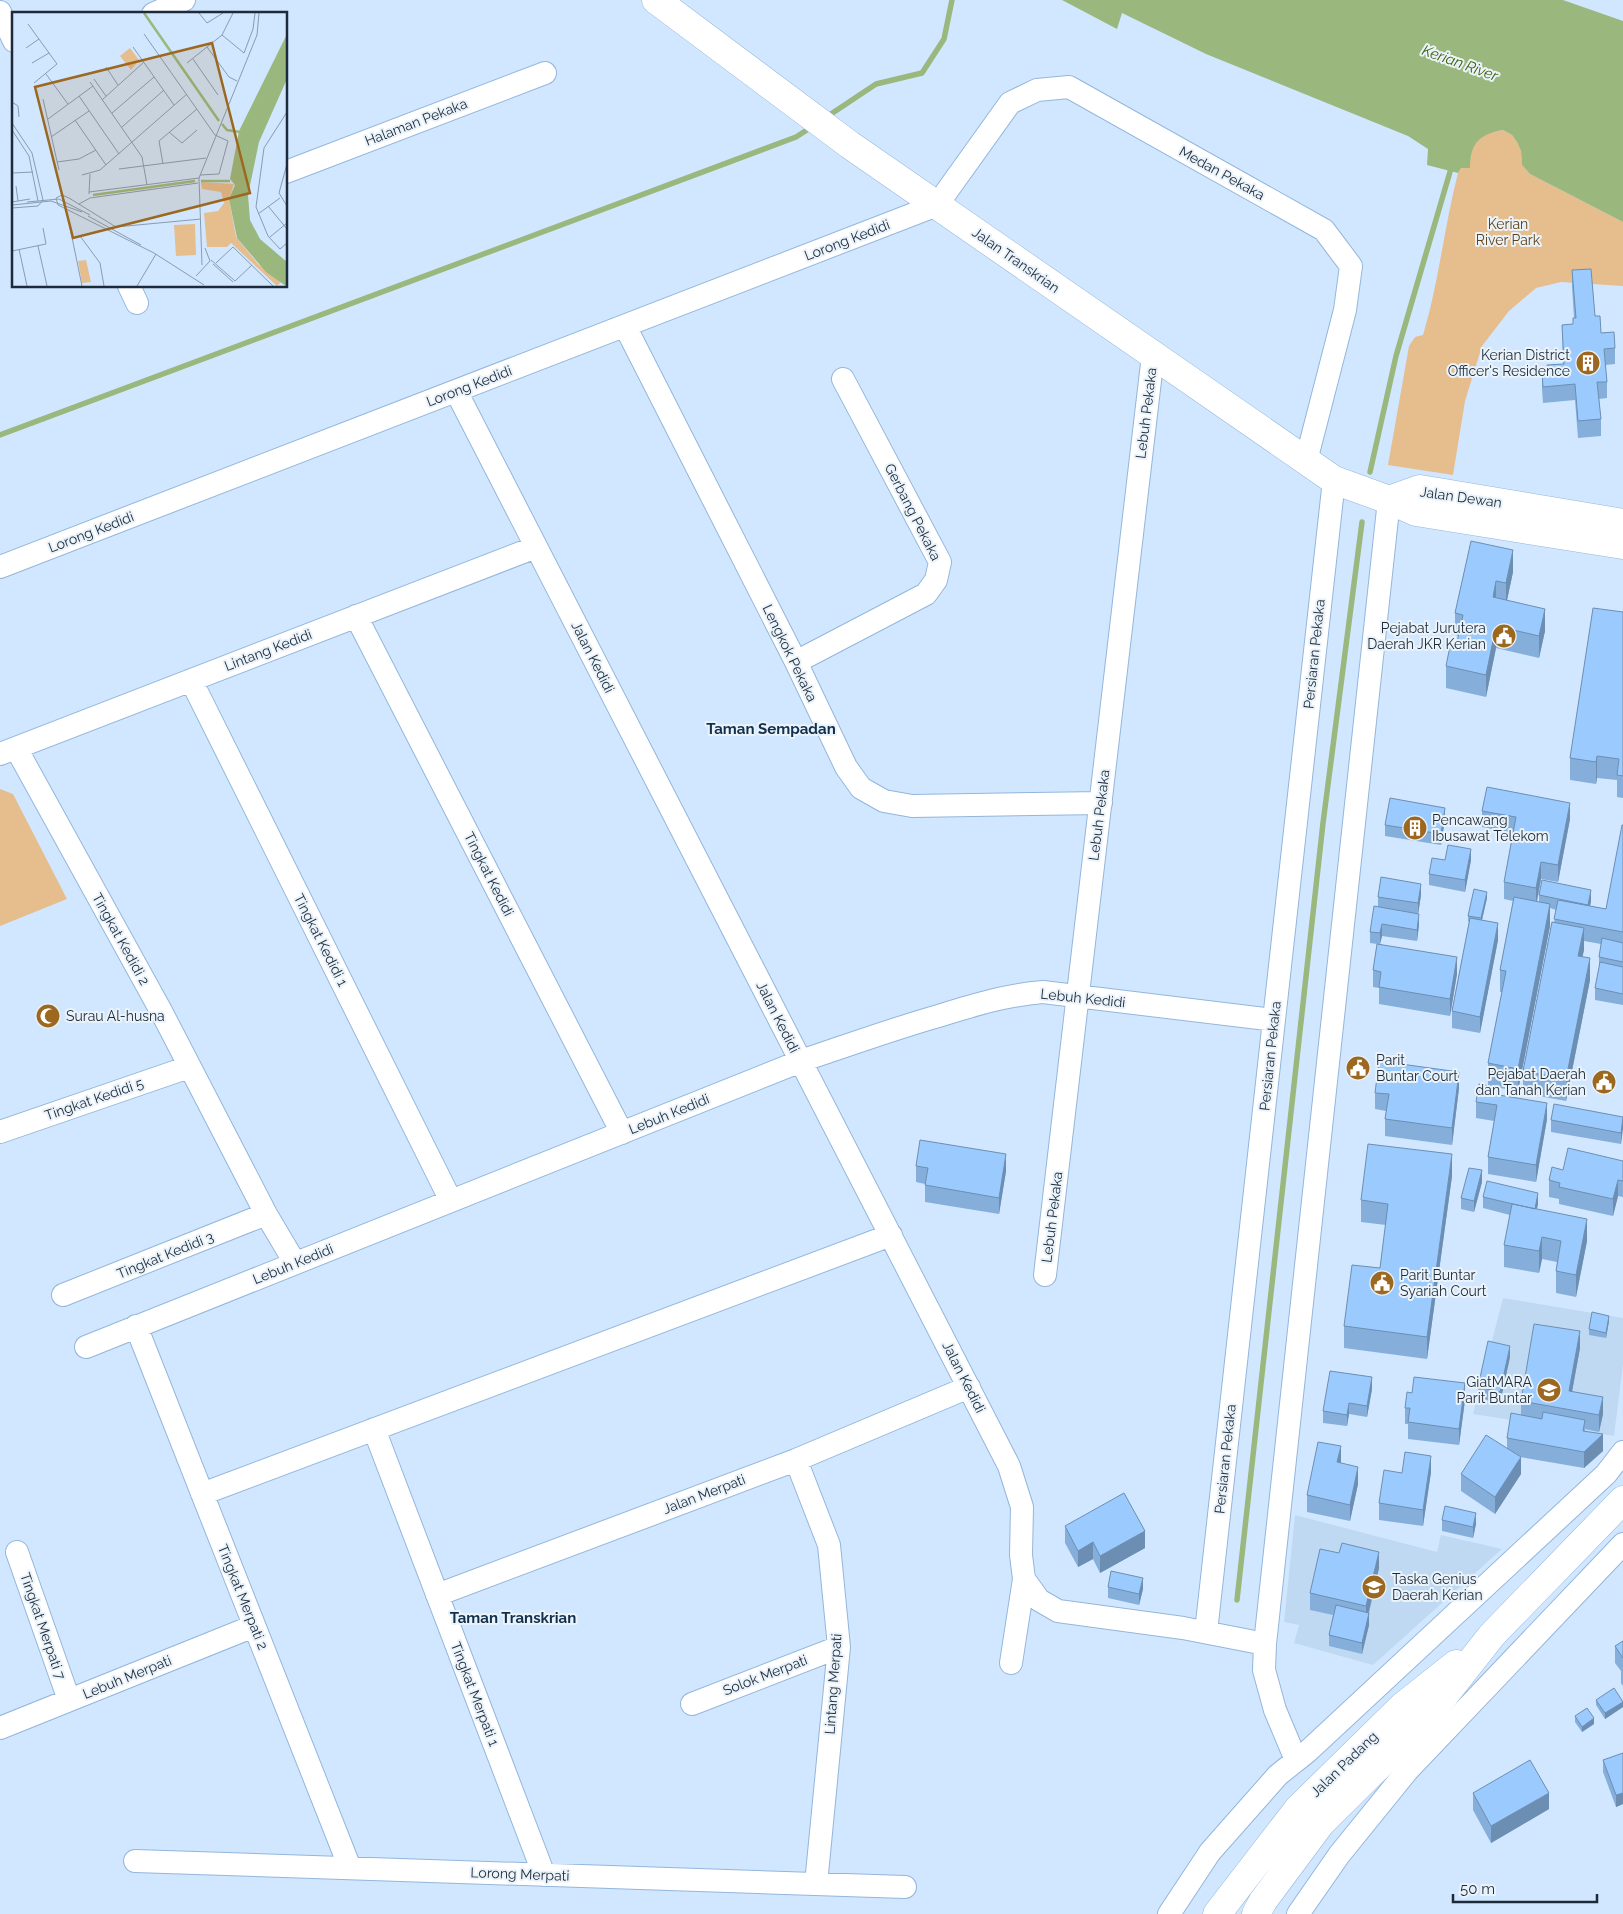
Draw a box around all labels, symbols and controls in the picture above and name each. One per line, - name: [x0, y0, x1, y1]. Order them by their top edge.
- inset map: [12, 12, 288, 288]
- water label: Kerian River: [1420, 41, 1501, 85]
- street label: Halaman Pekaka: [363, 95, 469, 149]
- street label: Medan Pekaka: [1176, 143, 1268, 203]
- street label: Lorong Kedidi: [802, 216, 892, 264]
- park label: Kerian River Park: [1476, 216, 1541, 248]
- street label: Jalan Transkrian: [969, 224, 1063, 296]
- place label: Kerian District Officer's Residence: [1448, 347, 1570, 379]
- building icon: Kerian District Officer's Residence: [1575, 350, 1601, 376]
- street label: Lorong Kedidi: [424, 362, 514, 410]
- street label: Lebuh Pekaka: [1132, 366, 1160, 460]
- street label: Gerbang Pekaka: [882, 461, 944, 563]
- street label: Jalan Dewan: [1419, 483, 1503, 511]
- street label: Lorong Kedidi: [46, 508, 136, 556]
- street label: Persiaran Pekaka: [1300, 598, 1328, 710]
- street label: Lengkok Pekaka: [760, 602, 820, 704]
- street label: Jalan Kedidi: [568, 619, 618, 695]
- place label: Pejabat Jurutera Daerah JKR Kerian: [1367, 620, 1486, 652]
- public building icon: Pejabat Jurutera Daerah JKR Kerian: [1491, 623, 1517, 649]
- street label: Lintang Kedidi: [222, 626, 314, 674]
- district label: Taman Sempadan: [706, 720, 836, 738]
- street label: Lebuh Pekaka: [1085, 768, 1113, 862]
- place label: Pencawang Ibusawat Telekom: [1432, 812, 1549, 844]
- building icon: Pencawang Ibusawat Telekom: [1402, 815, 1428, 841]
- street label: Tingkat Kedidi: [461, 829, 517, 919]
- street label: Tingkat Kedidi 2: [89, 890, 153, 988]
- street label: Tingkat Kedidi 1: [291, 891, 351, 989]
- street label: Jalan Kedidi: [753, 979, 803, 1055]
- street label: Lebuh Kedidi: [1040, 986, 1126, 1010]
- street label: Persiaran Pekaka: [1256, 1000, 1284, 1112]
- mosque icon: Surau Al-husna: [35, 1003, 61, 1029]
- place label: Surau Al-husna: [66, 1008, 165, 1024]
- place label: Parit Buntar Court: [1376, 1052, 1458, 1084]
- public building icon: Parit Buntar Court: [1345, 1055, 1371, 1081]
- place label: Pejabat Daerah dan Tanah Kerian: [1476, 1066, 1586, 1098]
- public building icon: Pejabat Daerah dan Tanah Kerian: [1591, 1069, 1617, 1095]
- street label: Tingkat Kedidi 5: [43, 1075, 146, 1123]
- street label: Lebuh Kedidi: [626, 1091, 712, 1137]
- street label: Lebuh Pekaka: [1038, 1170, 1066, 1264]
- street label: Tingkat Kedidi 3: [114, 1228, 216, 1282]
- street label: Lebuh Kedidi: [250, 1241, 336, 1287]
- place label: Parit Buntar Syariah Court: [1400, 1267, 1487, 1299]
- public building icon: Parit Buntar Syariah Court: [1369, 1270, 1395, 1296]
- street label: Jalan Kedidi: [939, 1339, 989, 1415]
- place label: GiatMARA Parit Buntar: [1457, 1374, 1533, 1406]
- school or university icon: GiatMARA Parit Buntar: [1536, 1377, 1562, 1403]
- street label: Persiaran Pekaka: [1211, 1403, 1239, 1515]
- street label: Jalan Merpati: [661, 1471, 747, 1517]
- street label: Tingkat Merpati 2: [215, 1542, 271, 1652]
- street label: Tingkat Merpati 7: [17, 1570, 69, 1682]
- place label: Taska Genius Daerah Kerian: [1392, 1571, 1483, 1603]
- school or university icon: Taska Genius Daerah Kerian: [1361, 1574, 1387, 1600]
- district label: Taman Transkrian: [450, 1609, 576, 1627]
- street label: Lintang Merpati: [821, 1633, 845, 1735]
- street label: Tingkat Merpati 1: [448, 1640, 502, 1748]
- street label: Lebuh Merpati: [80, 1652, 174, 1702]
- street label: Solok Merpati: [720, 1652, 810, 1698]
- street label: Jalan Padang: [1307, 1728, 1381, 1800]
- street label: Lorong Merpati: [470, 1864, 570, 1884]
- scale bar: [1453, 1872, 1597, 1904]
- text: 50 m: [1460, 1880, 1495, 1898]

